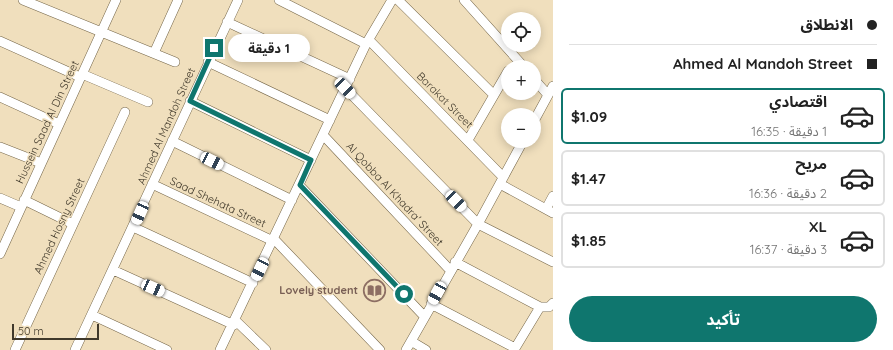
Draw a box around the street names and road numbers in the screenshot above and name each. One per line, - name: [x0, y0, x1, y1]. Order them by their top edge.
- street label: Hussein Saad Al Din Street: [12, 58, 82, 186]
- street label: Ahmed Al Mandoh Street: [134, 65, 198, 187]
- street label: Barakat Street: [414, 69, 476, 131]
- street label: Al Qobba Al Khadra' Street: [343, 139, 447, 249]
- street label: Saad Shehata Street: [168, 174, 268, 231]
- street label: Ahmed Hosny Street: [31, 175, 88, 276]

